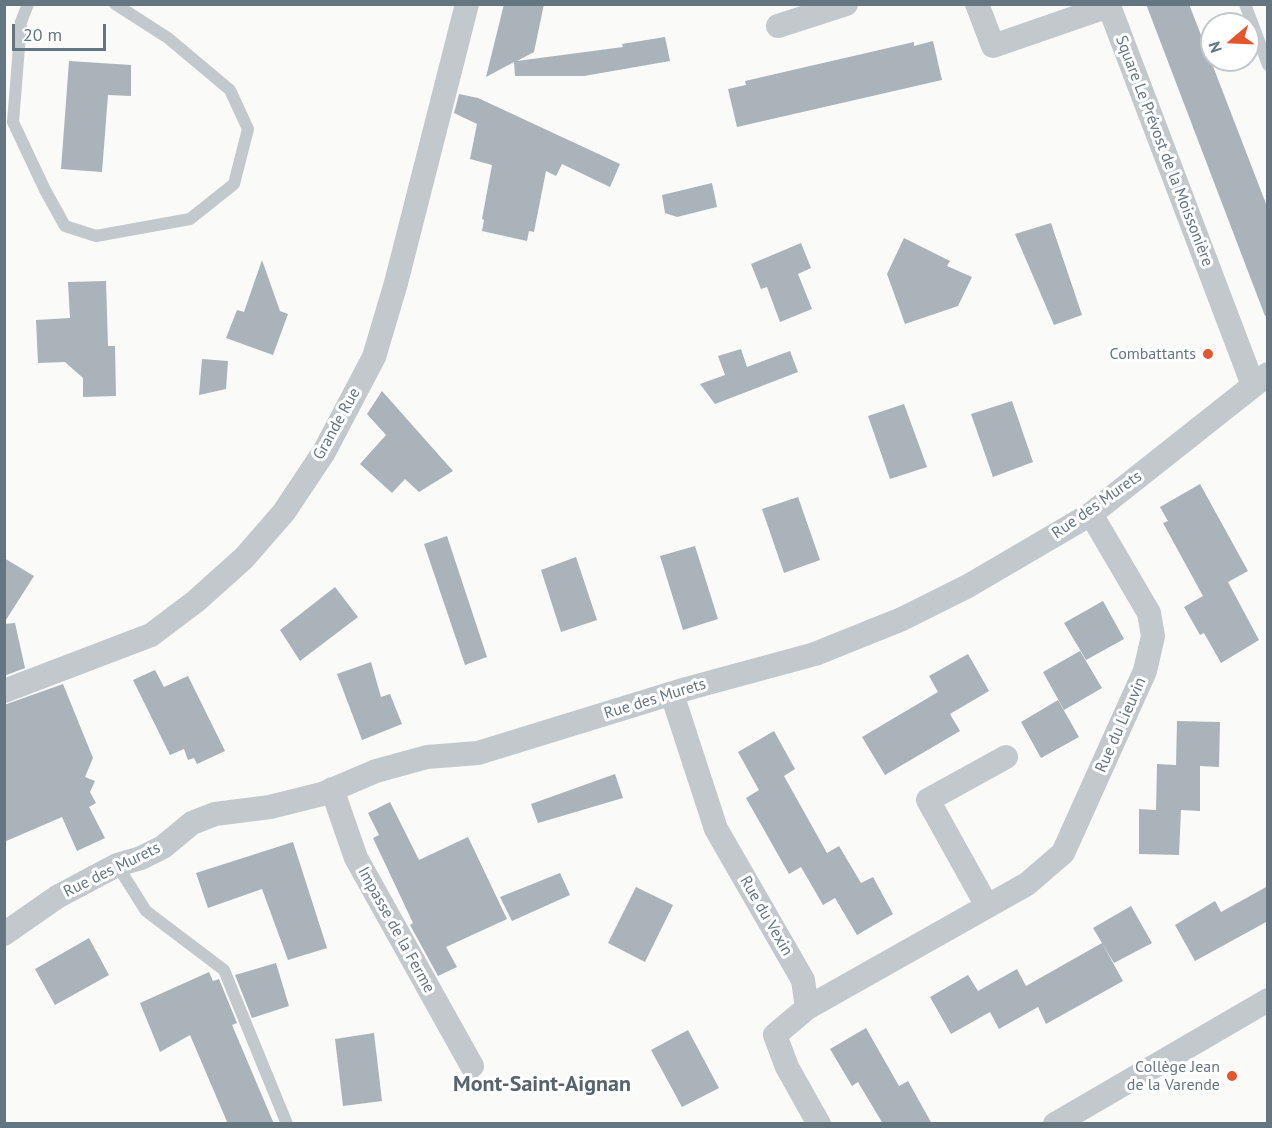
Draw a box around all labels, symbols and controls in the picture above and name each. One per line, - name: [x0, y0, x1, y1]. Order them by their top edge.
- scale bar: [15, 12, 110, 50]
- north arrow: [1200, 12, 1260, 72]
- text: 20 m: [23, 23, 62, 46]
- street label: Square Le Prévost de la Moissonière: [1111, 33, 1217, 269]
- text: N: [1204, 39, 1226, 55]
- place label: Combattants: [1110, 344, 1196, 364]
- marker: Combattants: [1201, 347, 1215, 361]
- street label: Grande Rue: [309, 385, 365, 463]
- street label: Rue des Murets: [1048, 467, 1146, 543]
- street label: Rue des Murets: [602, 674, 708, 724]
- street label: Rue du Lieuvin: [1091, 675, 1151, 775]
- street label: Rue des Murets: [61, 838, 163, 902]
- street label: Impasse de la Ferme: [353, 864, 439, 996]
- street label: Rue du Vexin: [735, 873, 797, 959]
- place label: Collège Jean de la Varende: [1127, 1057, 1220, 1095]
- marker: Collège Jean de la Varende: [1225, 1069, 1239, 1083]
- district label: Mont-Saint-Aignan: [453, 1072, 631, 1098]

